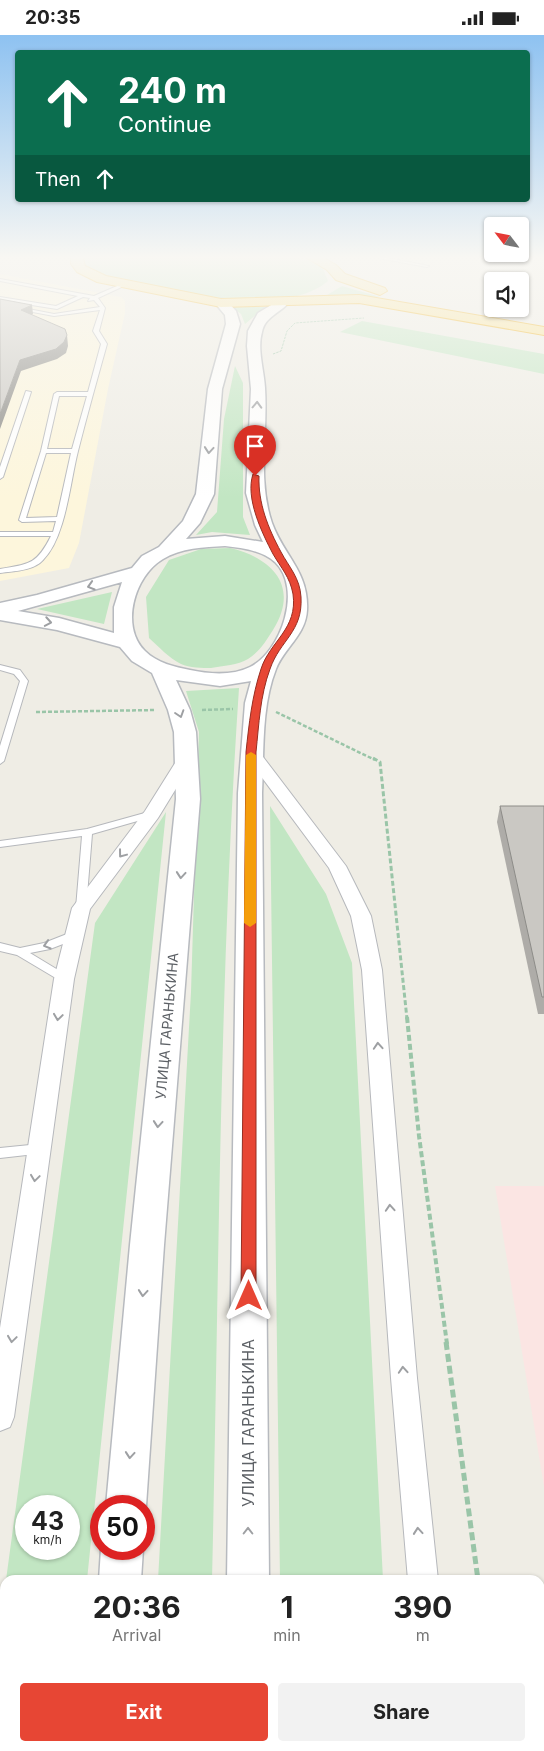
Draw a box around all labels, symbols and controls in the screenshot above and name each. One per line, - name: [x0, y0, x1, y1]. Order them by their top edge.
- text: 20:35: [25, 6, 81, 29]
- text: 240 m: [118, 69, 227, 111]
- icon: ahead: [35, 70, 100, 135]
- text: Continue: [118, 111, 212, 137]
- icon: ahead: [91, 165, 119, 193]
- text: Then: [35, 168, 81, 191]
- north arrow: [484, 217, 529, 263]
- map controls: [484, 217, 529, 317]
- button: sound: [484, 272, 529, 317]
- one-way arrow: [252, 401, 263, 409]
- pin: [234, 425, 276, 476]
- icon: arrive: [241, 432, 269, 460]
- one-way arrow: [204, 446, 215, 454]
- one-way arrow: [87, 580, 95, 590]
- one-way arrow: [44, 617, 52, 627]
- one-way arrow: [174, 709, 184, 718]
- one-way arrow: [119, 848, 128, 858]
- one-way arrow: [176, 871, 187, 879]
- one-way arrow: [43, 940, 51, 950]
- street label: УЛИЦА ГАРАНЬКИНА: [152, 952, 181, 1100]
- one-way arrow: [54, 1013, 64, 1022]
- one-way arrow: [372, 1041, 383, 1049]
- one-way arrow: [153, 1120, 164, 1128]
- one-way arrow: [31, 1174, 41, 1182]
- one-way arrow: [385, 1203, 396, 1211]
- position arrow: [222, 1269, 274, 1321]
- one-way arrow: [137, 1290, 148, 1298]
- one-way arrow: [7, 1335, 17, 1343]
- street label: УЛИЦА ГАРАНЬКИНА: [238, 1339, 258, 1507]
- one-way arrow: [398, 1365, 409, 1373]
- one-way arrow: [124, 1452, 135, 1460]
- speed limit sign: 50: [90, 1495, 155, 1560]
- text: 43: [31, 1506, 64, 1536]
- one-way arrow: [243, 1527, 253, 1535]
- one-way arrow: [413, 1527, 424, 1535]
- text: km/h: [33, 1532, 62, 1547]
- text: 20:36: [93, 1589, 181, 1625]
- text: 1: [280, 1589, 293, 1625]
- text: 390: [393, 1589, 452, 1625]
- text: Arrival: [112, 1625, 161, 1645]
- text: min: [273, 1625, 301, 1645]
- text: m: [416, 1625, 430, 1645]
- button: Exit: [20, 1683, 268, 1741]
- button: Share: [278, 1683, 525, 1741]

